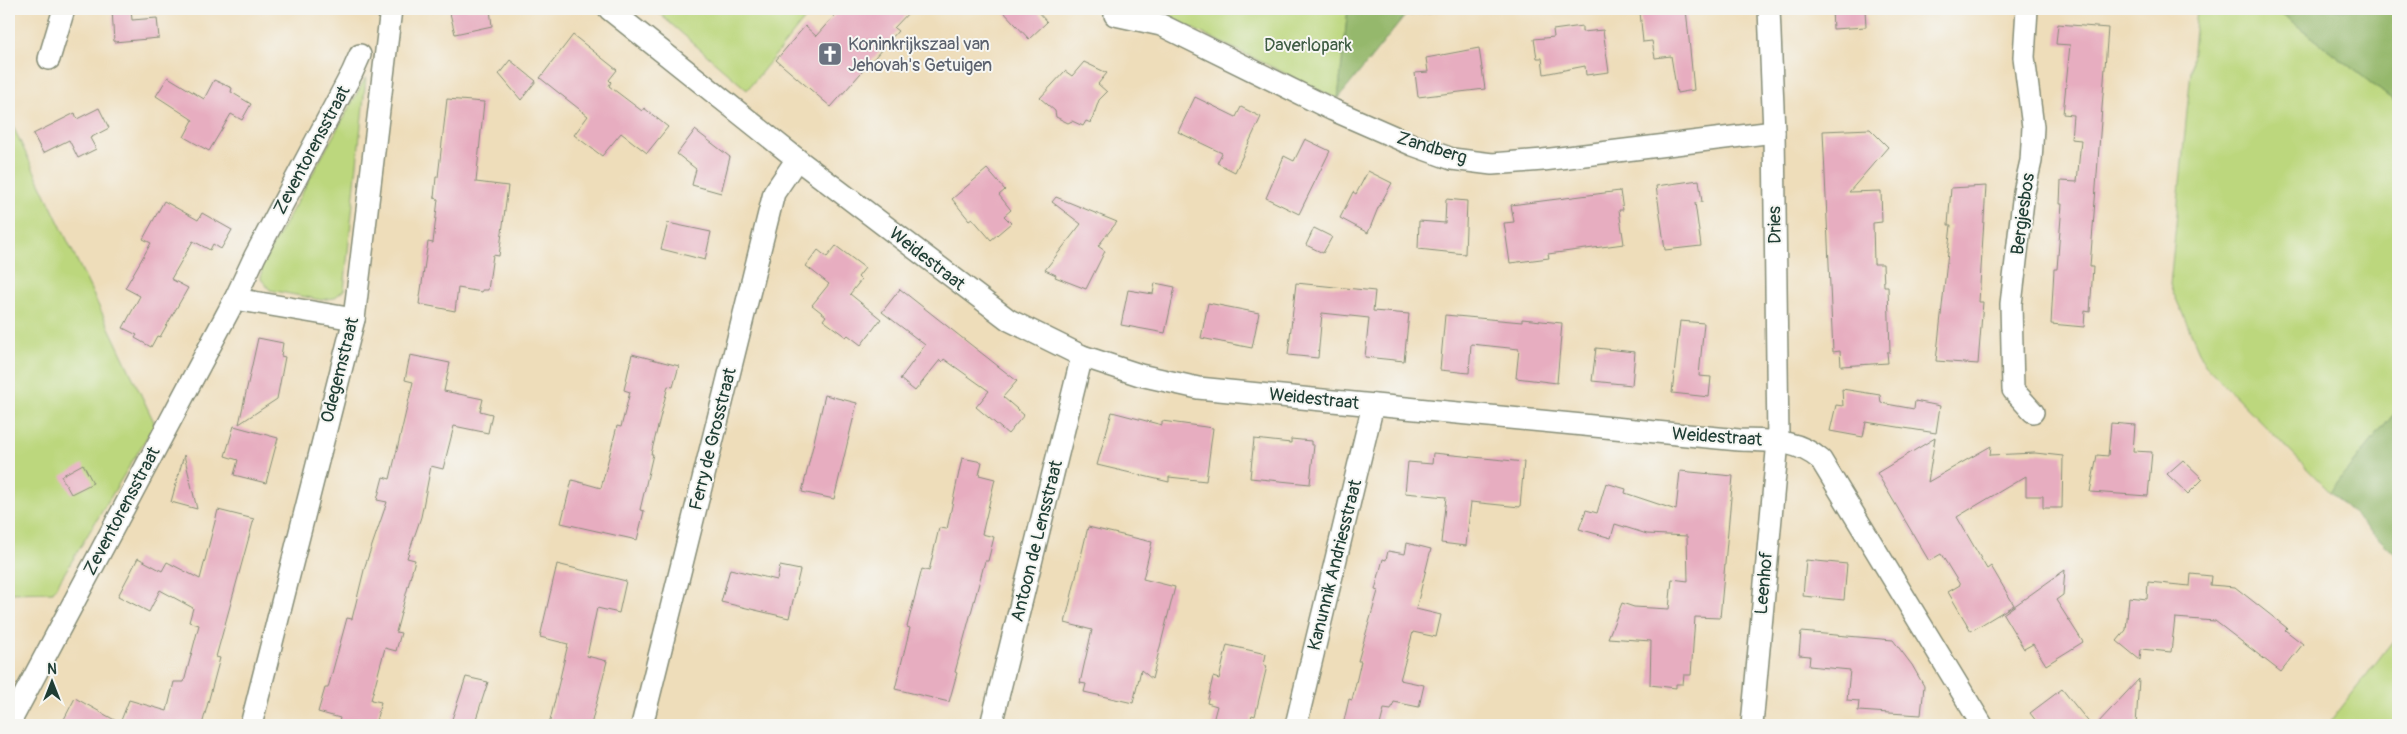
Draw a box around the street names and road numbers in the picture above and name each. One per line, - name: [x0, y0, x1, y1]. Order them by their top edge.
- street label: Zeventorensstraat: [268, 81, 356, 218]
- street label: Zandberg: [1394, 126, 1470, 170]
- street label: Bergjesbos: [2006, 172, 2040, 256]
- street label: Dries: [1763, 206, 1787, 244]
- street label: Weidestraat: [884, 222, 970, 296]
- street label: Odegemstraat: [316, 314, 364, 425]
- street label: Ferry de Grosstraat: [684, 365, 742, 513]
- street label: Weidestraat: [1268, 383, 1361, 415]
- street label: Weidestraat: [1671, 422, 1764, 452]
- street label: Zeventorensstraat: [78, 442, 166, 579]
- street label: Antoon de Lensstraat: [1006, 457, 1068, 624]
- street label: Kanunnik Andriesstraat: [1303, 476, 1368, 653]
- street label: Leenhof: [1750, 550, 1778, 615]

